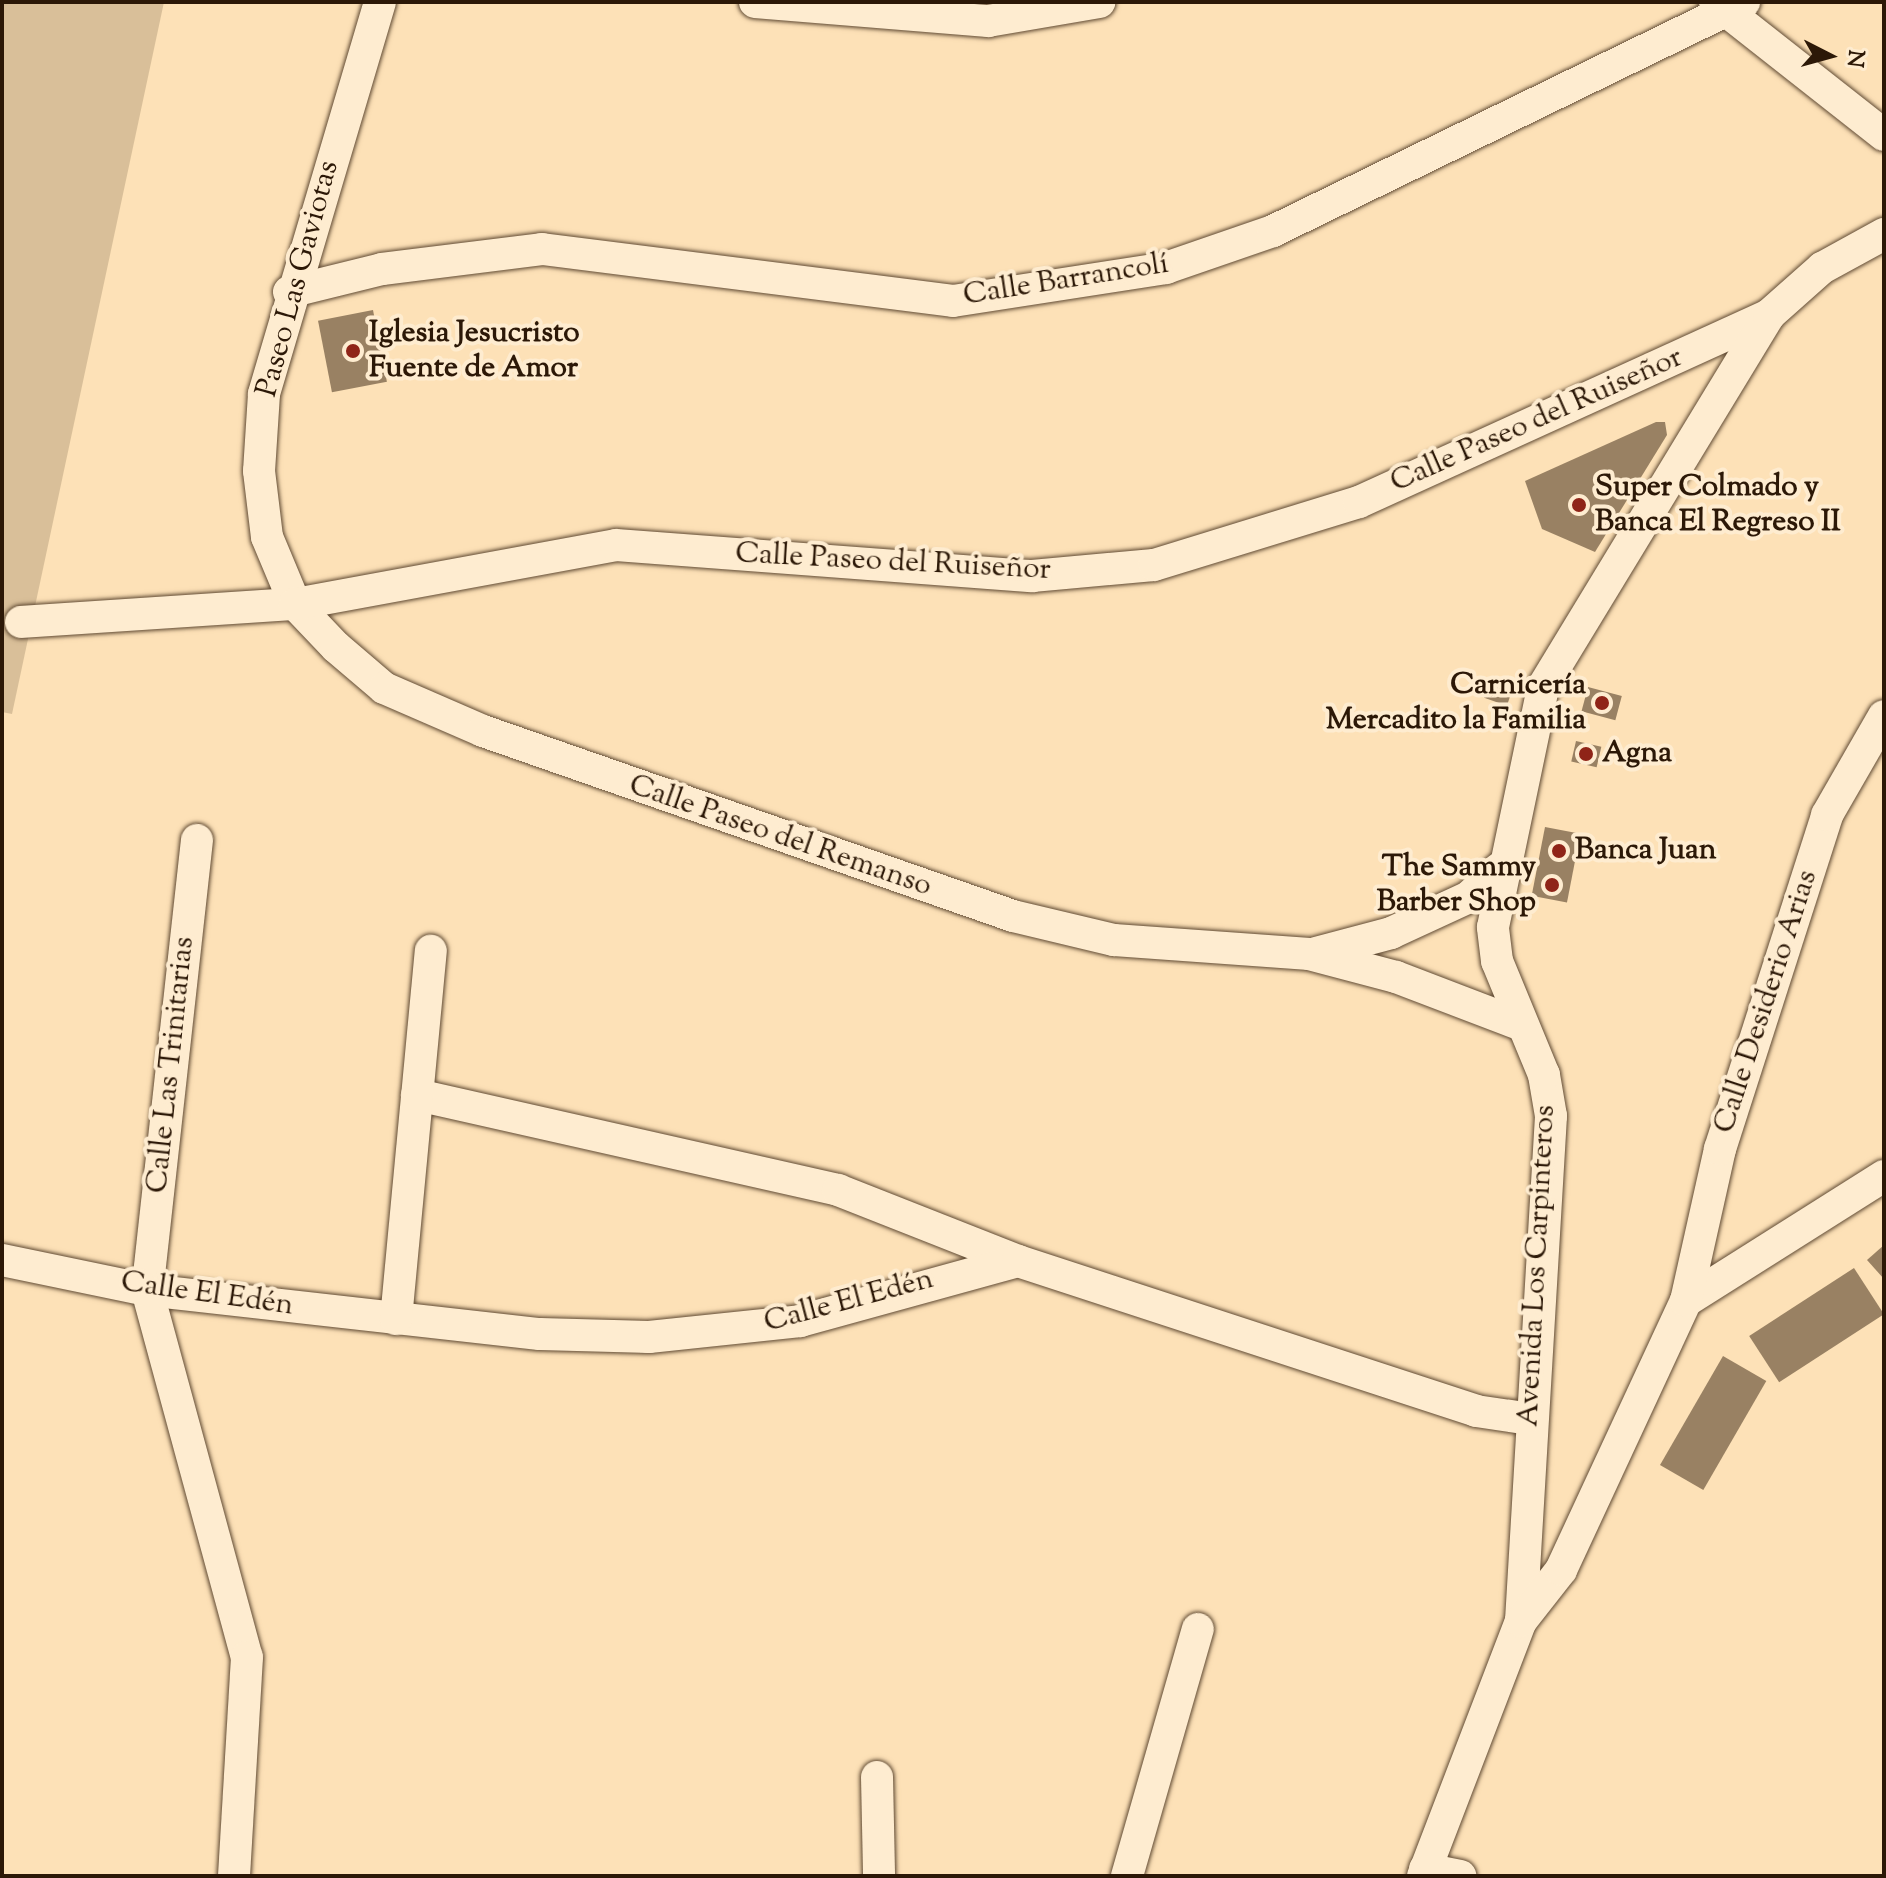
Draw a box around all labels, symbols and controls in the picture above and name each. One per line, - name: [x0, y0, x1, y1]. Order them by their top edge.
- north arrow: [1790, 16, 1870, 96]
- text: N: [1837, 48, 1871, 69]
- street label: Paseo Las Gaviotas: [250, 157, 348, 401]
- street label: Calle Barrancolí: [961, 247, 1171, 315]
- place label: Iglesia Jesucristo Fuente de Amor: [369, 316, 580, 386]
- street label: Calle Paseo del Ruiseñor: [1385, 340, 1689, 502]
- marker: Iglesia Jesucristo Fuente de Amor: [344, 342, 362, 360]
- place label: Super Colmado y Banca El Regreso II: [1595, 470, 1841, 540]
- marker: Super Colmado y Banca El Regreso II: [1570, 496, 1588, 514]
- street label: Calle Paseo del Ruiseñor: [734, 537, 1052, 589]
- place label: Carnicería Mercadito la Familia: [1326, 668, 1586, 738]
- marker: Carnicería Mercadito la Familia: [1593, 694, 1611, 712]
- place label: Agna: [1602, 736, 1672, 772]
- marker: Agna: [1577, 745, 1595, 763]
- street label: Calle Paseo del Remanso: [624, 768, 936, 906]
- place label: Banca Juan: [1575, 833, 1716, 869]
- marker: Banca Juan: [1550, 842, 1568, 860]
- place label: The Sammy Barber Shop: [1377, 850, 1536, 920]
- street label: Calle Desiderio Arias: [1707, 866, 1827, 1138]
- marker: The Sammy Barber Shop: [1543, 876, 1561, 894]
- street label: Calle Las Trinitarias: [141, 935, 203, 1195]
- street label: Avenida Los Carpinteros: [1512, 1104, 1564, 1428]
- street label: Calle El Edén: [760, 1262, 938, 1342]
- street label: Calle El Edén: [118, 1265, 296, 1325]

